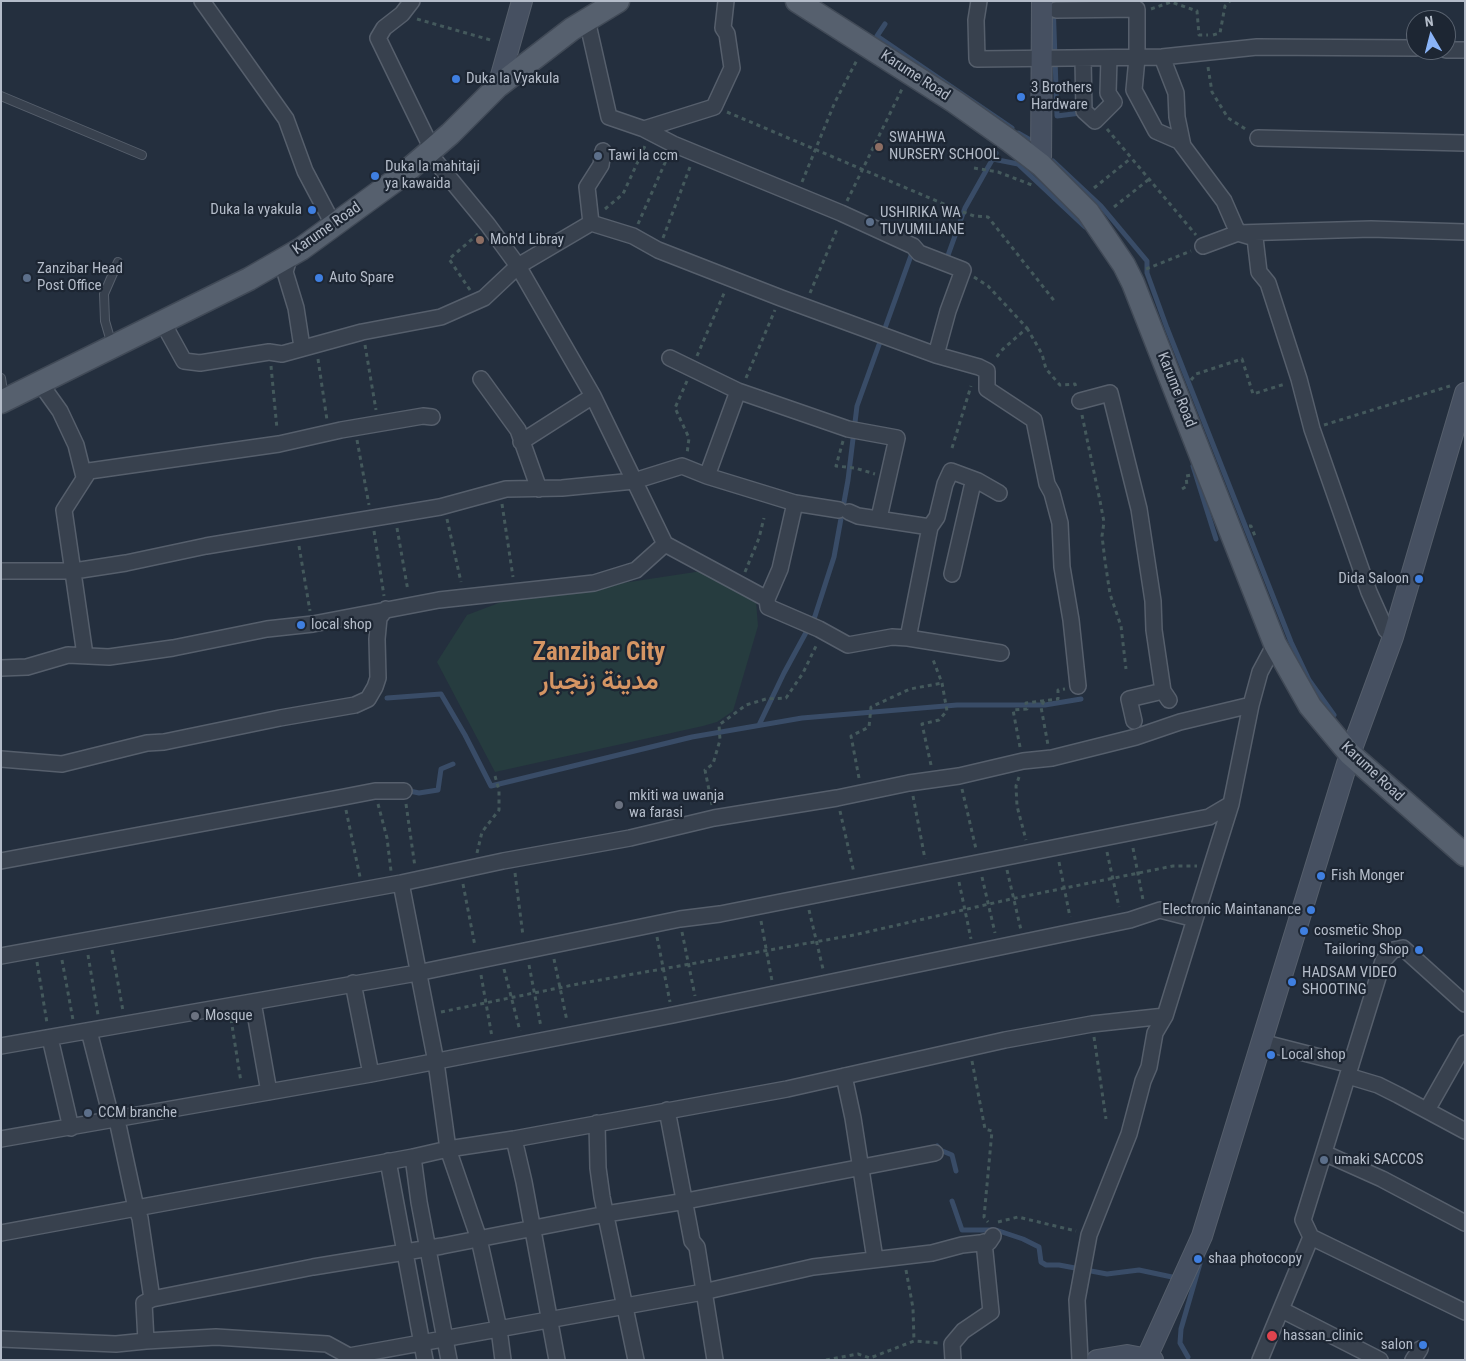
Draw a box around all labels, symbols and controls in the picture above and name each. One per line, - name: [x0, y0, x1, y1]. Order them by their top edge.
- north arrow: [1406, 10, 1456, 60]
- text: N: [1424, 13, 1434, 30]
- street label: Karume Road: [877, 47, 953, 105]
- place label: Duka la Vyakula: [466, 70, 560, 88]
- marker: Duka la Vyakula: [450, 73, 462, 85]
- place label: 3 Brothers Hardware: [1031, 79, 1092, 114]
- marker: 3 Brothers Hardware: [1015, 91, 1027, 103]
- place label: SWAHWA NURSERY SCHOOL: [889, 129, 1000, 164]
- marker: SWAHWA NURSERY SCHOOL: [873, 141, 885, 153]
- place label: Tawi la ccm: [608, 147, 678, 165]
- marker: Tawi la ccm: [592, 150, 604, 162]
- place label: Duka la mahitaji ya kawaida: [385, 158, 480, 193]
- marker: Duka la mahitaji ya kawaida: [369, 170, 381, 182]
- street label: Karume Road: [289, 199, 365, 259]
- place label: Duka la vyakula: [210, 201, 302, 219]
- marker: Duka la vyakula: [306, 204, 318, 216]
- place label: USHIRIKA WA TUVUMILIANE: [880, 204, 965, 239]
- marker: USHIRIKA WA TUVUMILIANE: [864, 216, 876, 228]
- place label: Moh'd Libray: [490, 231, 564, 249]
- marker: Moh'd Libray: [474, 234, 486, 246]
- place label: Zanzibar Head Post Office: [37, 260, 123, 295]
- place label: Auto Spare: [329, 269, 394, 287]
- marker: Zanzibar Head Post Office: [21, 272, 33, 284]
- marker: Auto Spare: [313, 272, 325, 284]
- street label: Karume Road: [1153, 350, 1199, 430]
- place label: Dida Saloon: [1338, 570, 1409, 588]
- marker: Dida Saloon: [1413, 573, 1425, 585]
- place label: local shop: [311, 616, 372, 634]
- marker: local shop: [295, 619, 307, 631]
- district label: Zanzibar City مدينة زنجبار: [533, 639, 665, 698]
- street label: Karume Road: [1337, 738, 1407, 806]
- place label: mkiti wa uwanja wa farasi: [629, 787, 724, 822]
- marker: mkiti wa uwanja wa farasi: [613, 799, 625, 811]
- place label: Fish Monger: [1331, 867, 1404, 885]
- marker: Fish Monger: [1315, 870, 1327, 882]
- place label: Electronic Maintanance: [1162, 901, 1301, 919]
- marker: Electronic Maintanance: [1305, 904, 1317, 916]
- place label: cosmetic Shop: [1314, 922, 1402, 940]
- marker: cosmetic Shop: [1298, 925, 1310, 937]
- place label: Tailoring Shop: [1324, 941, 1409, 959]
- marker: Tailoring Shop: [1413, 944, 1425, 956]
- place label: HADSAM VIDEO SHOOTING: [1302, 964, 1397, 999]
- marker: HADSAM VIDEO SHOOTING: [1286, 976, 1298, 988]
- place label: Mosque: [205, 1007, 252, 1025]
- marker: Mosque: [189, 1010, 201, 1022]
- place label: Local shop: [1281, 1046, 1346, 1064]
- marker: Local shop: [1265, 1049, 1277, 1061]
- place label: CCM branche: [98, 1104, 177, 1122]
- marker: CCM branche: [82, 1107, 94, 1119]
- place label: umaki SACCOS: [1334, 1151, 1424, 1169]
- marker: umaki SACCOS: [1318, 1154, 1330, 1166]
- place label: shaa photocopy: [1208, 1250, 1302, 1268]
- marker: shaa photocopy: [1192, 1253, 1204, 1265]
- place label: hassan_clinic: [1283, 1327, 1363, 1345]
- marker: hassan_clinic: [1265, 1329, 1279, 1343]
- place label: salon: [1381, 1336, 1413, 1354]
- marker: salon: [1417, 1339, 1429, 1351]

